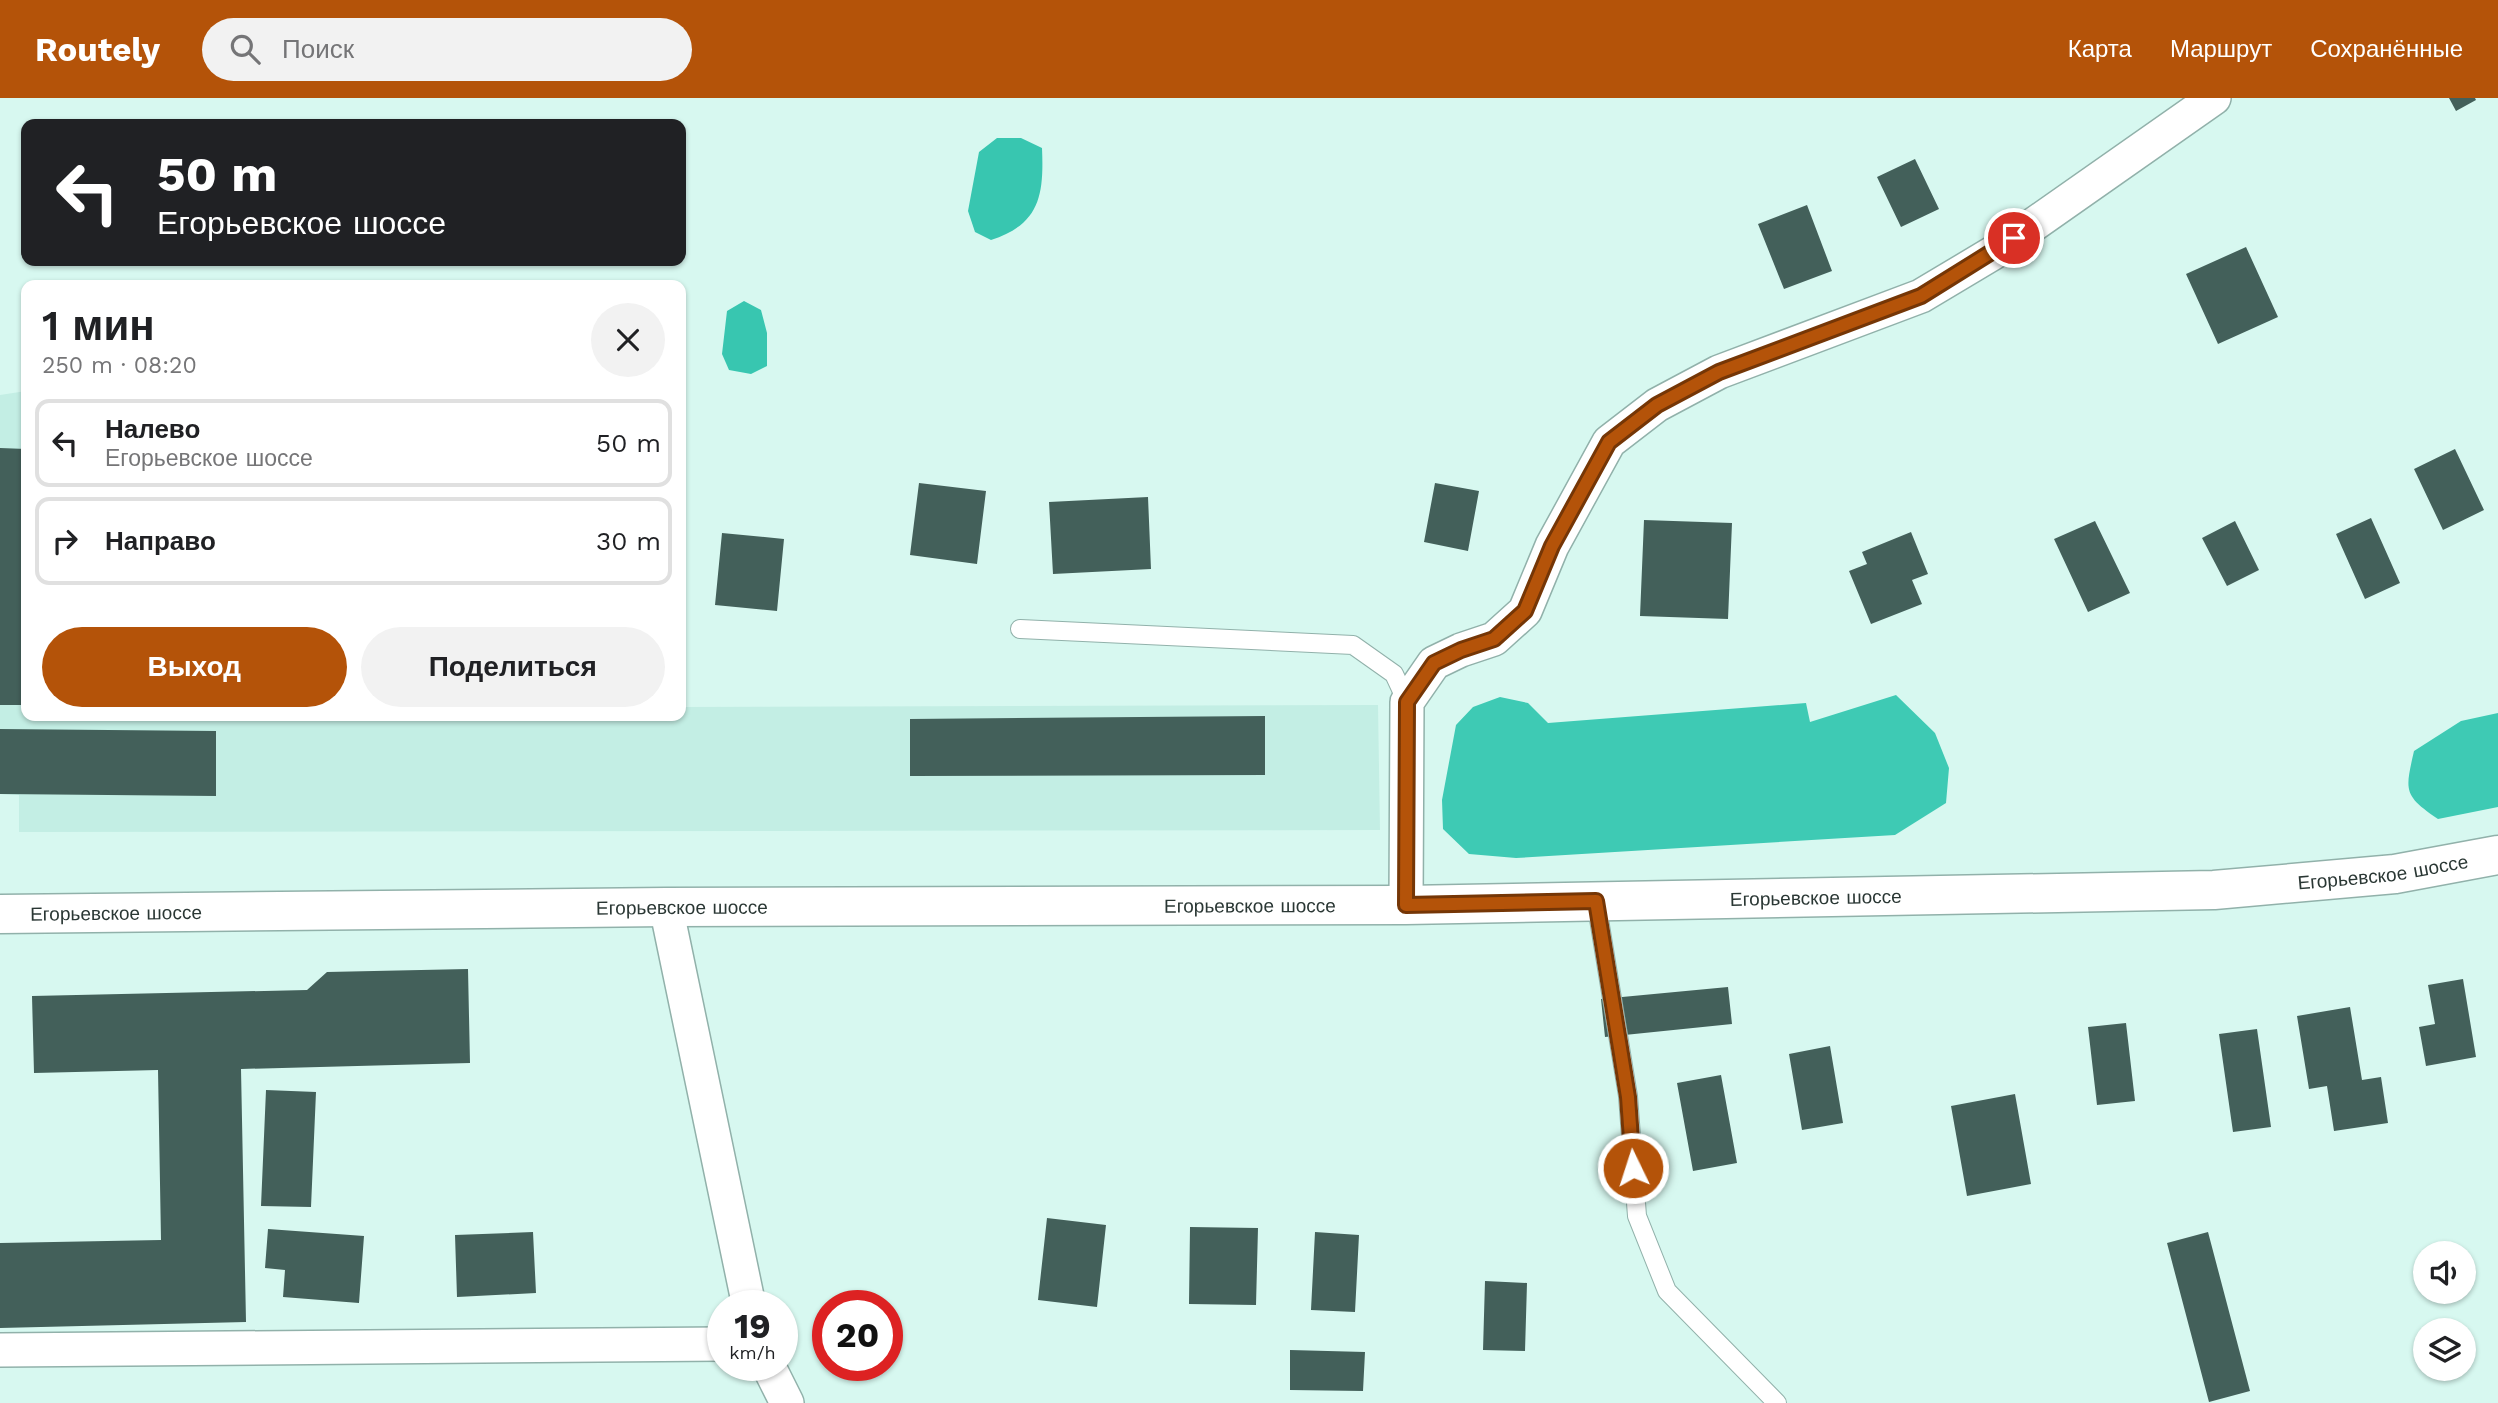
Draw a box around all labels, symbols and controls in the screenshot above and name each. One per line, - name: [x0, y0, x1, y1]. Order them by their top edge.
- search box: [202, 18, 692, 81]
- text: Routely: [35, 30, 160, 69]
- icon: search: [226, 30, 264, 68]
- text: Поиск: [282, 34, 354, 64]
- text: Карта: [2068, 35, 2132, 63]
- text: Маршрут: [2170, 35, 2272, 63]
- text: Сохранённые: [2310, 35, 2463, 63]
- text: 50 m: [157, 145, 277, 203]
- icon: left: [42, 147, 133, 238]
- text: Егорьевское шоссе: [157, 204, 446, 242]
- pin: [1984, 208, 2044, 268]
- icon: arrive: [1995, 219, 2033, 257]
- text: 1 мин: [42, 301, 155, 350]
- button: close: [591, 303, 665, 377]
- text: 250 m · 08:20: [42, 352, 197, 379]
- text: Налево: [105, 414, 200, 444]
- icon: left: [46, 424, 84, 462]
- text: 50 m: [596, 428, 661, 458]
- text: Егорьевское шоссе: [105, 445, 313, 472]
- icon: right: [46, 522, 84, 560]
- text: Направо: [105, 526, 216, 556]
- text: 30 m: [596, 526, 661, 556]
- button: Выход: [42, 627, 347, 707]
- button: Поделиться: [361, 627, 665, 707]
- street label: Егорьевское шоссе: [2297, 850, 2470, 895]
- street label: Егорьевское шоссе: [1730, 885, 1902, 911]
- street label: Егорьевское шоссе: [1164, 894, 1336, 918]
- street label: Егорьевское шоссе: [596, 896, 768, 920]
- street label: Егорьевское шоссе: [30, 901, 202, 926]
- position arrow: [1596, 1131, 1670, 1205]
- map controls: [2413, 1241, 2476, 1381]
- button: sound: [2413, 1241, 2476, 1304]
- speed limit sign: 20: [812, 1290, 903, 1381]
- text: 19: [734, 1305, 771, 1347]
- button: layers: [2413, 1318, 2476, 1381]
- text: km/h: [729, 1342, 776, 1363]

